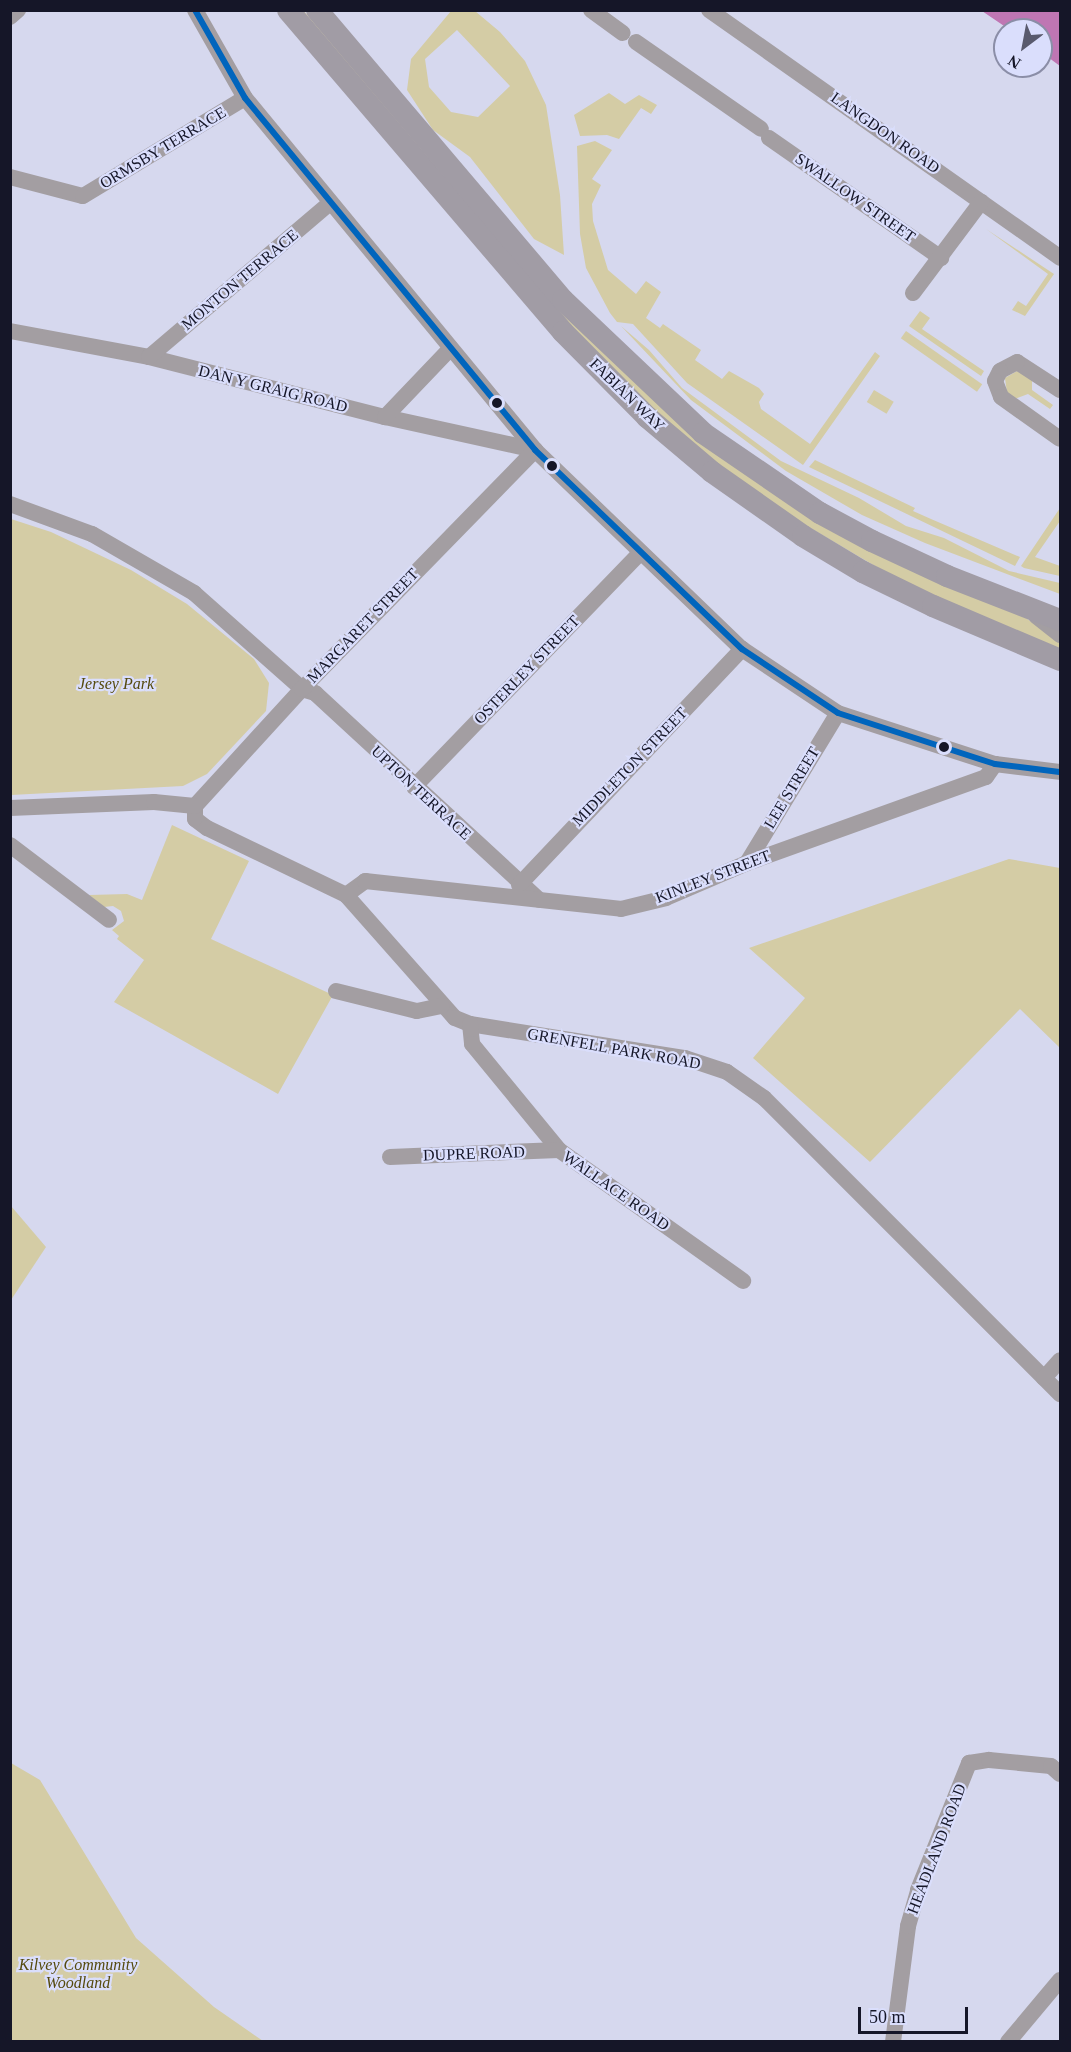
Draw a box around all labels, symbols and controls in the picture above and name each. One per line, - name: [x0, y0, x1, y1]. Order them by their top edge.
- north arrow: [993, 18, 1053, 78]
- text: N: [1005, 52, 1024, 72]
- street label: LANGDON ROAD: [827, 88, 943, 178]
- street label: ORMSBY TERRACE: [96, 103, 230, 193]
- street label: SWALLOW STREET: [791, 149, 919, 247]
- street label: MONTON TERRACE: [178, 225, 302, 335]
- street label: FABIAN WAY: [585, 354, 669, 436]
- street label: DAN Y GRAIG ROAD: [196, 361, 350, 417]
- unlabelled marker: [491, 397, 503, 409]
- unlabelled marker: [546, 460, 558, 472]
- street label: MARGARET STREET: [303, 565, 423, 687]
- street label: OSTERLEY STREET: [470, 611, 584, 729]
- park label: Jersey Park: [78, 674, 154, 694]
- street label: MIDDLETON STREET: [568, 704, 692, 830]
- unlabelled marker: [938, 741, 950, 753]
- street label: UPTON TERRACE: [367, 742, 475, 844]
- street label: LEE STREET: [760, 744, 824, 832]
- street label: KINLEY STREET: [653, 846, 773, 908]
- street label: GRENFELL PARK ROAD: [526, 1024, 702, 1074]
- street label: DUPRE ROAD: [423, 1143, 525, 1165]
- street label: WALLACE ROAD: [559, 1147, 673, 1235]
- street label: HEADLAND ROAD: [903, 1781, 971, 1917]
- park label: Kilvey Community Woodland: [19, 1955, 137, 1993]
- scale bar: [861, 1995, 970, 2033]
- text: 50 m: [869, 2007, 906, 2027]

